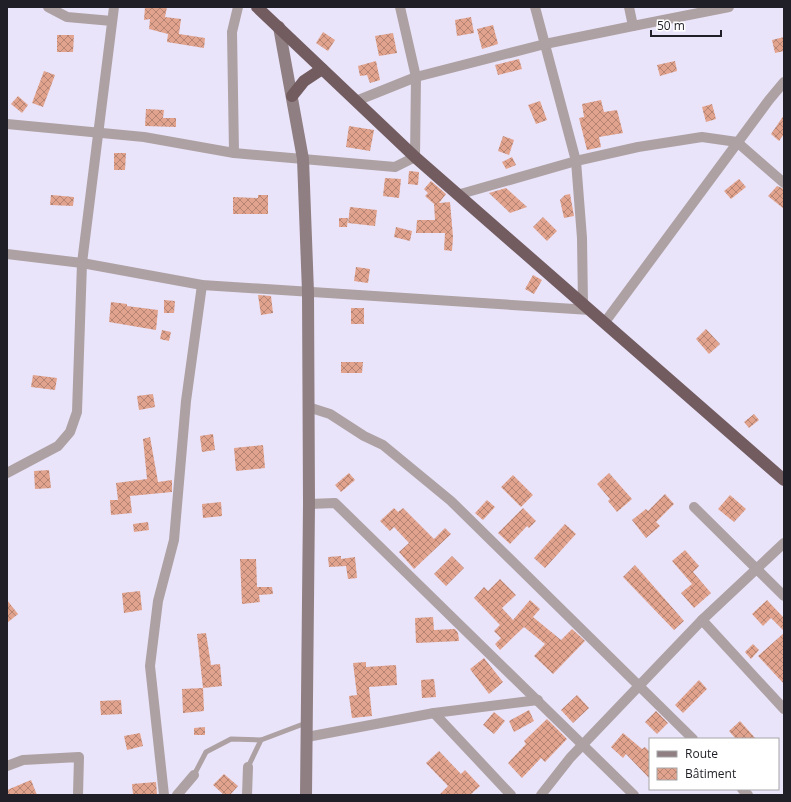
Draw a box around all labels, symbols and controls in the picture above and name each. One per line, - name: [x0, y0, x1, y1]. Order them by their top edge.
- scale bar: [651, 12, 721, 38]
- text: 50 m: [657, 17, 685, 34]
- legend: [649, 738, 779, 790]
- text: Route: [685, 745, 718, 762]
- text: Bâtiment: [685, 765, 736, 782]

